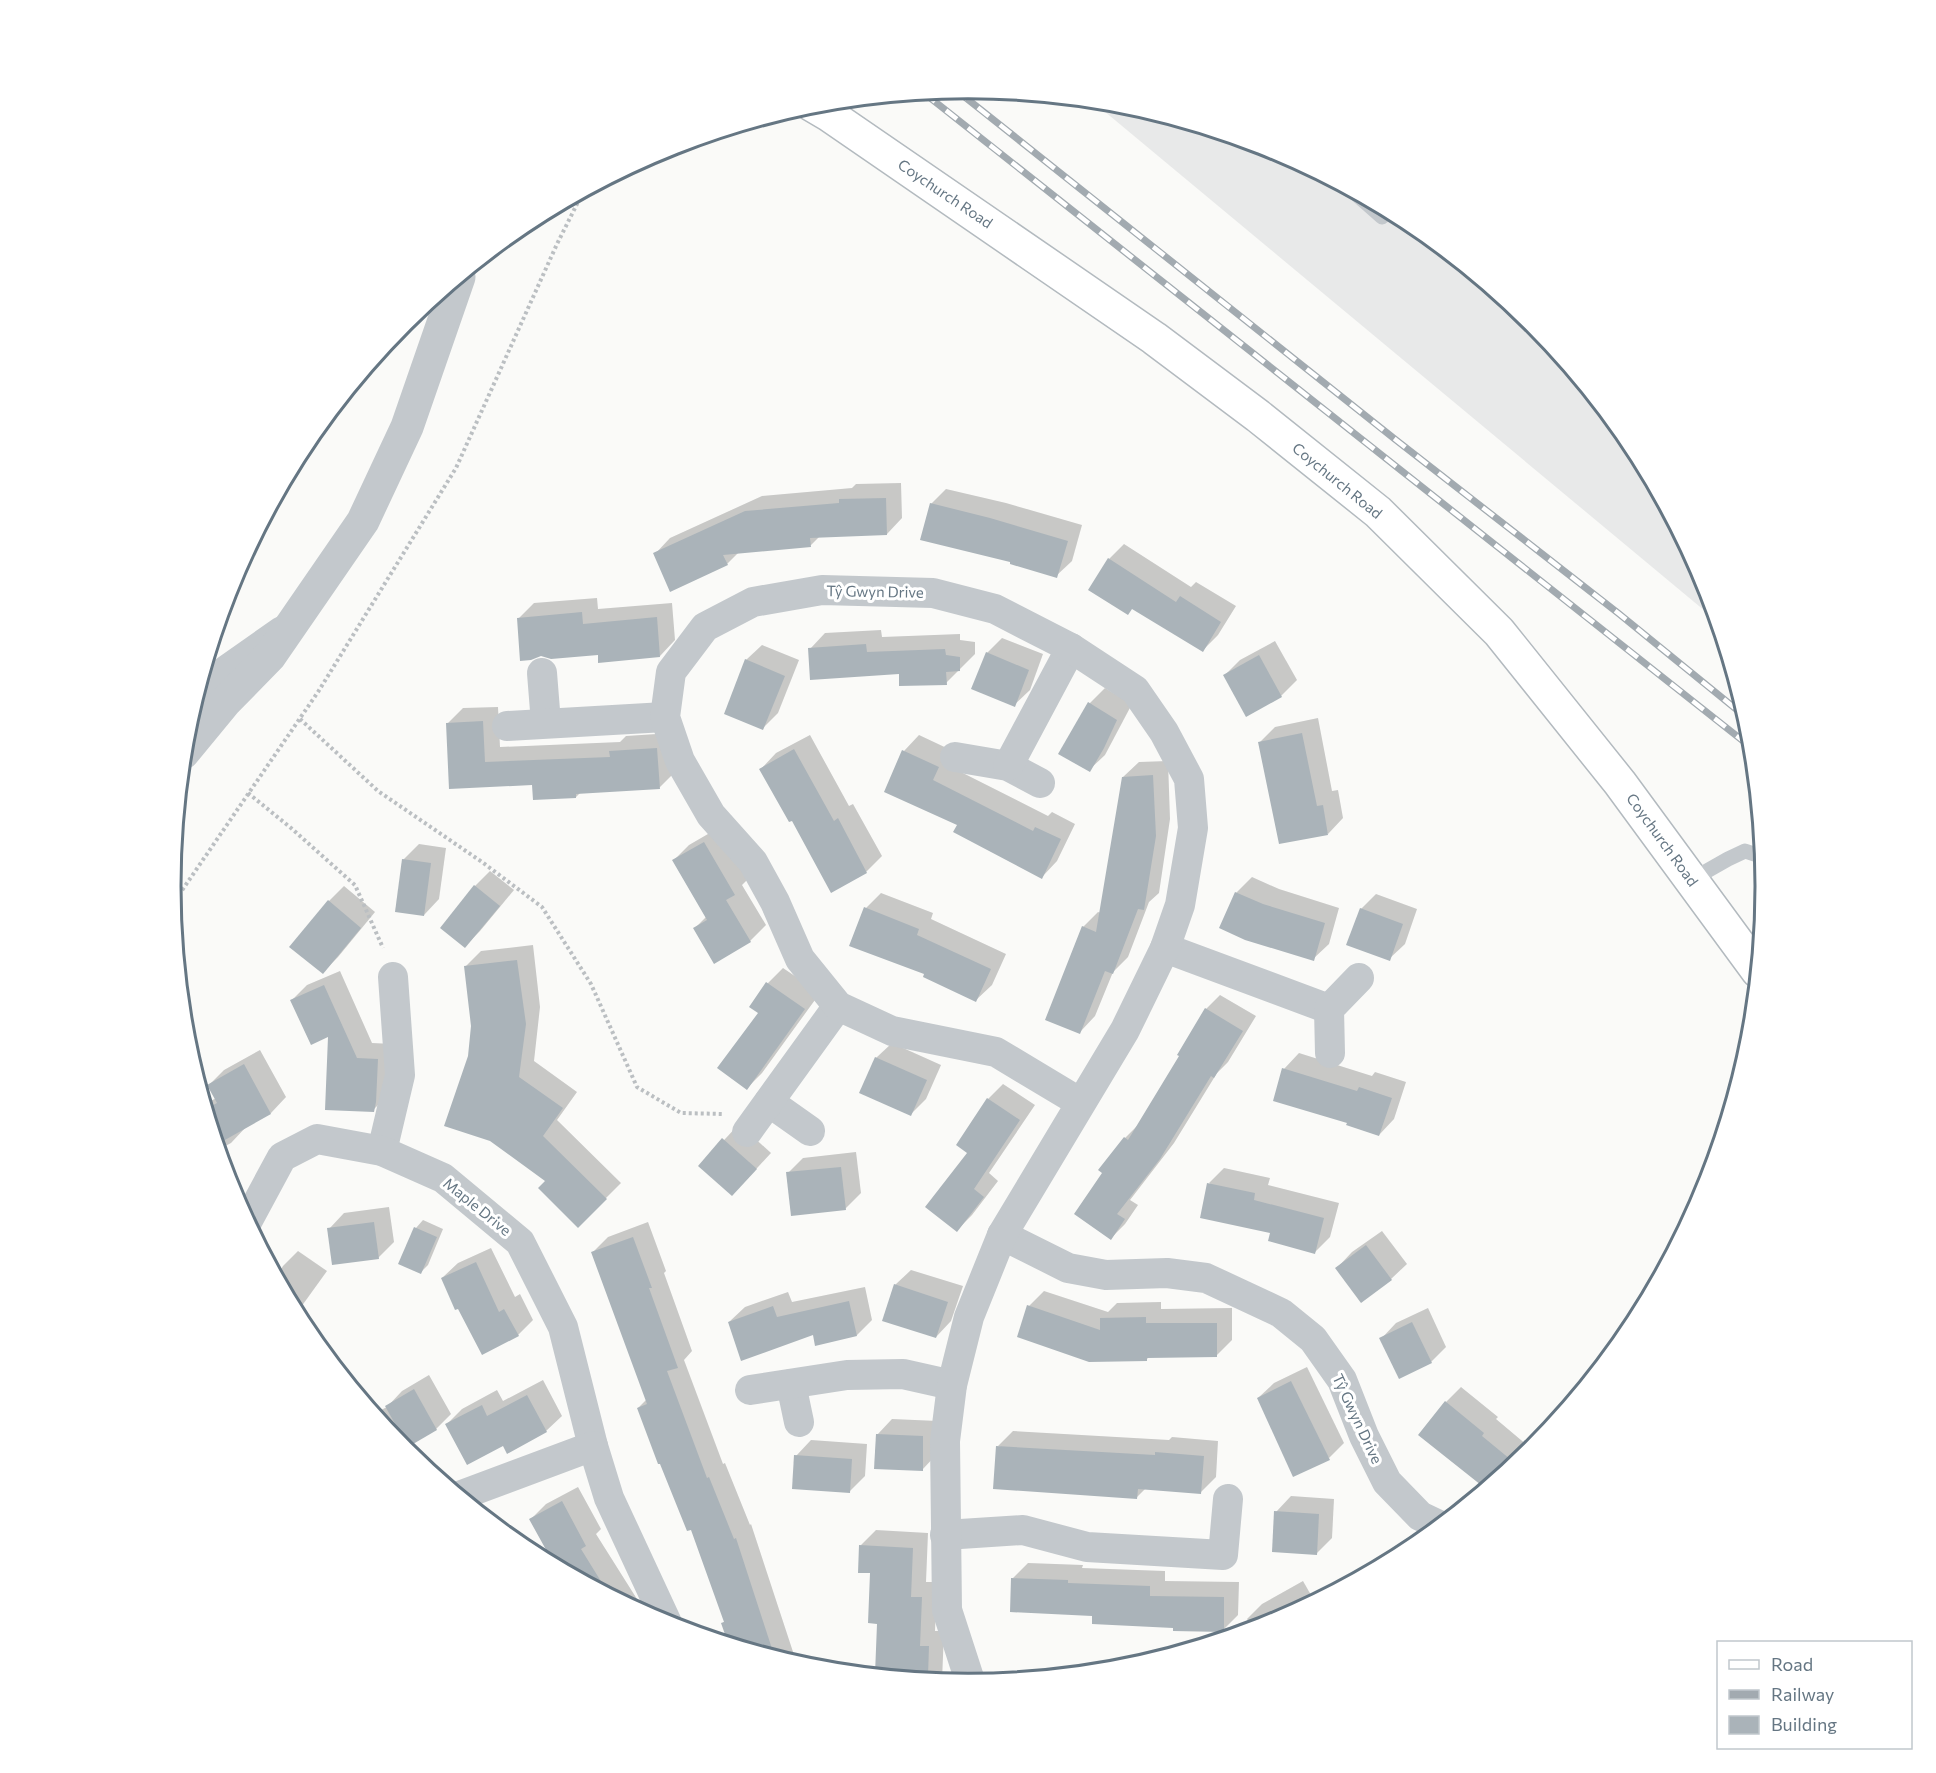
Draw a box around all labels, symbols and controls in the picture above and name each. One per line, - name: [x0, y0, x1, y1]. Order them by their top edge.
- street label: Coychurch Road: [895, 155, 996, 232]
- street label: Coychurch Road: [1289, 438, 1386, 522]
- street label: Tŷ Gwyn Drive: [826, 581, 924, 601]
- street label: Coychurch Road: [1623, 789, 1703, 889]
- street label: Maple Drive: [440, 1174, 515, 1239]
- street label: Tŷ Gwyn Drive: [1329, 1371, 1387, 1467]
- legend: [1717, 1641, 1912, 1749]
- text: Road: [1771, 1653, 1813, 1675]
- text: Railway: [1771, 1683, 1834, 1705]
- text: Building: [1771, 1713, 1837, 1735]

